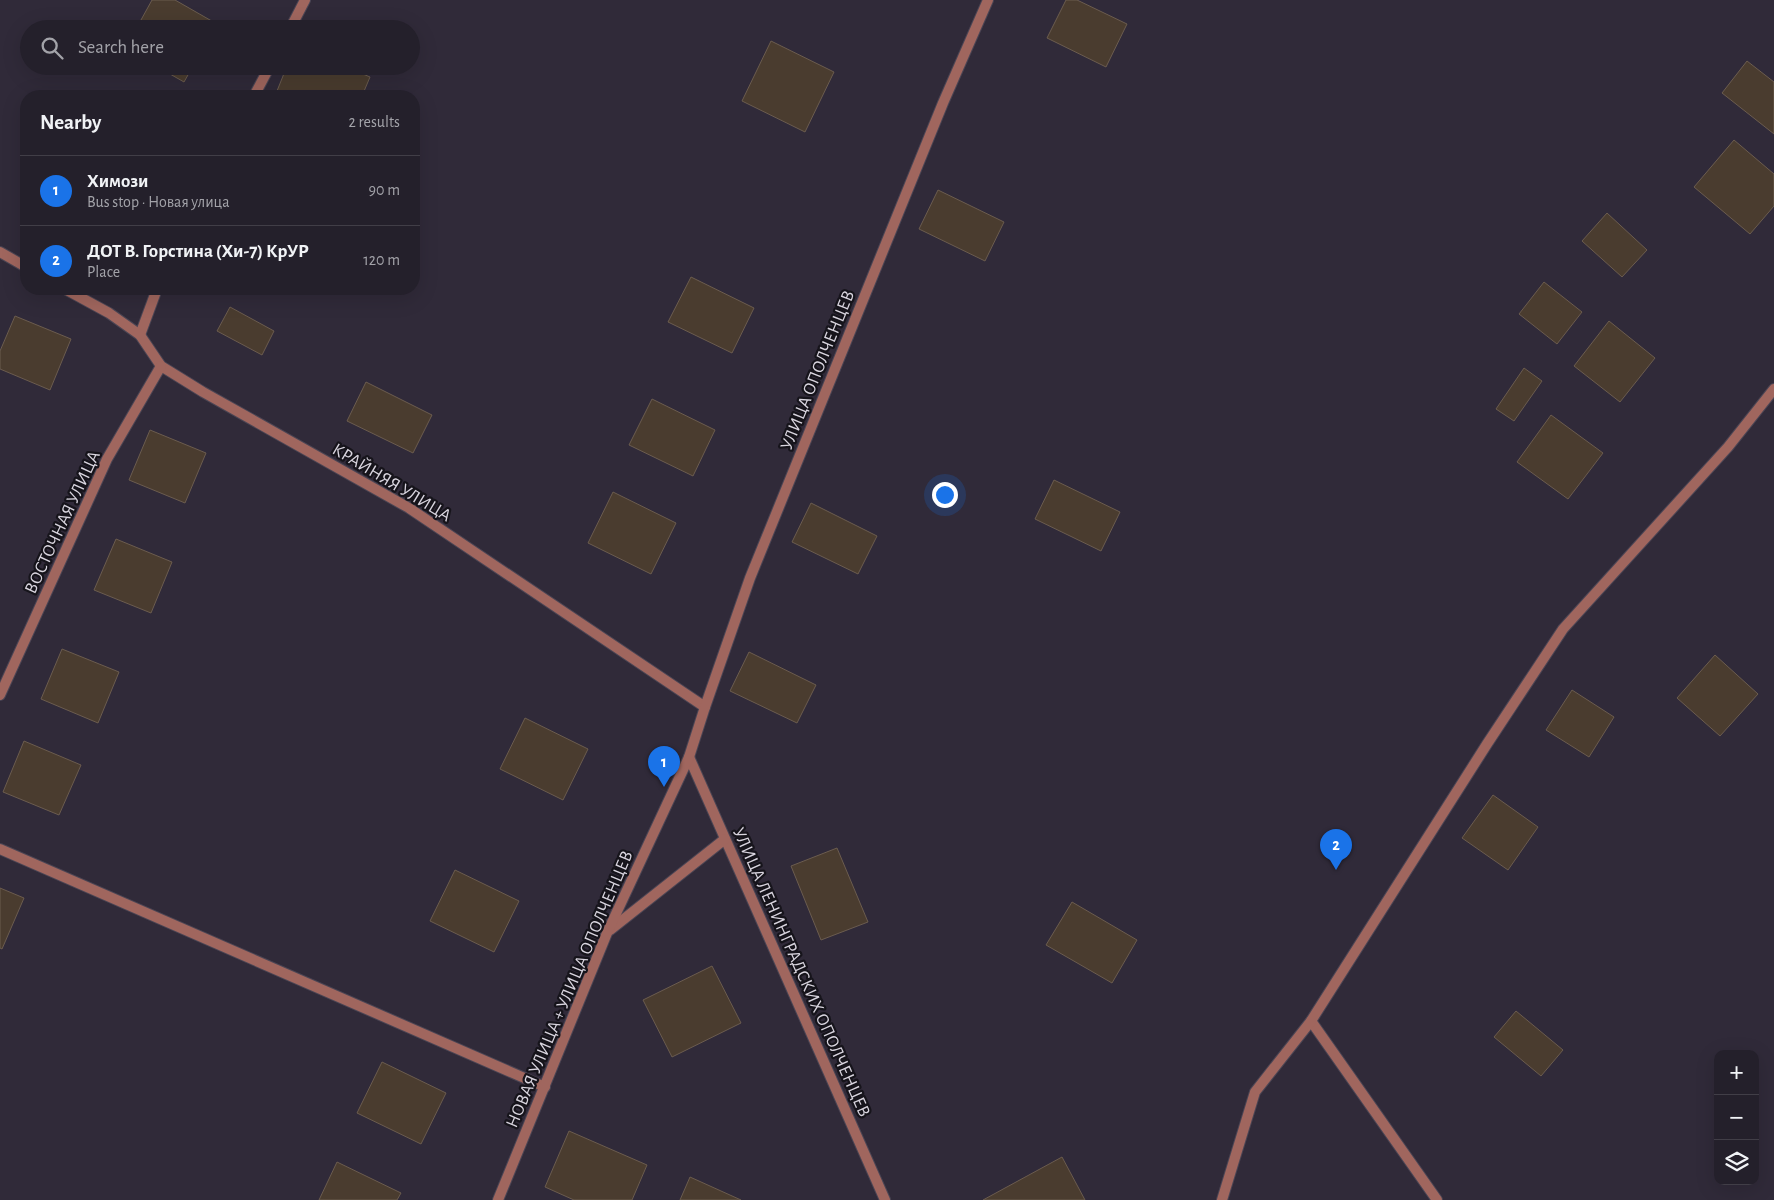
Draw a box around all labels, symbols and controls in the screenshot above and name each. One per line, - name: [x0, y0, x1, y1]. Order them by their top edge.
- search box: [20, 20, 420, 75]
- icon: search: [38, 34, 66, 62]
- text: Search here: [78, 38, 164, 57]
- text: Nearby: [40, 112, 101, 133]
- text: 2 results: [348, 114, 400, 130]
- text: Химози: [87, 172, 148, 191]
- text: 1: [53, 182, 59, 198]
- text: 90 m: [369, 182, 400, 198]
- text: Bus stop · Новая улица: [87, 194, 229, 210]
- text: ДОТ В. Горстина (Хи-7) КрУР: [87, 242, 309, 261]
- text: 2: [52, 252, 60, 268]
- text: 120 m: [363, 252, 400, 268]
- text: Place: [87, 264, 120, 280]
- street label: УЛИЦА ОПОЛЧЕНЦЕВ: [778, 288, 858, 453]
- street label: КРАЙНЯЯ УЛИЦА: [329, 439, 455, 526]
- street label: ВОСТОЧНАЯ УЛИЦА: [22, 448, 104, 597]
- your location: [932, 482, 958, 508]
- pin: 1: [648, 746, 680, 787]
- street label: УЛИЦА ЛЕНИНГРАДСКИХ ОПОЛЧЕНЦЕВ: [729, 825, 873, 1120]
- pin: 2: [1320, 829, 1352, 870]
- street label: НОВАЯ УЛИЦА + УЛИЦА ОПОЛЧЕНЦЕВ: [503, 848, 637, 1131]
- map controls: [1714, 1050, 1759, 1185]
- button: +: [1714, 1050, 1759, 1095]
- button: −: [1714, 1095, 1759, 1140]
- button: layers: [1714, 1140, 1759, 1185]

